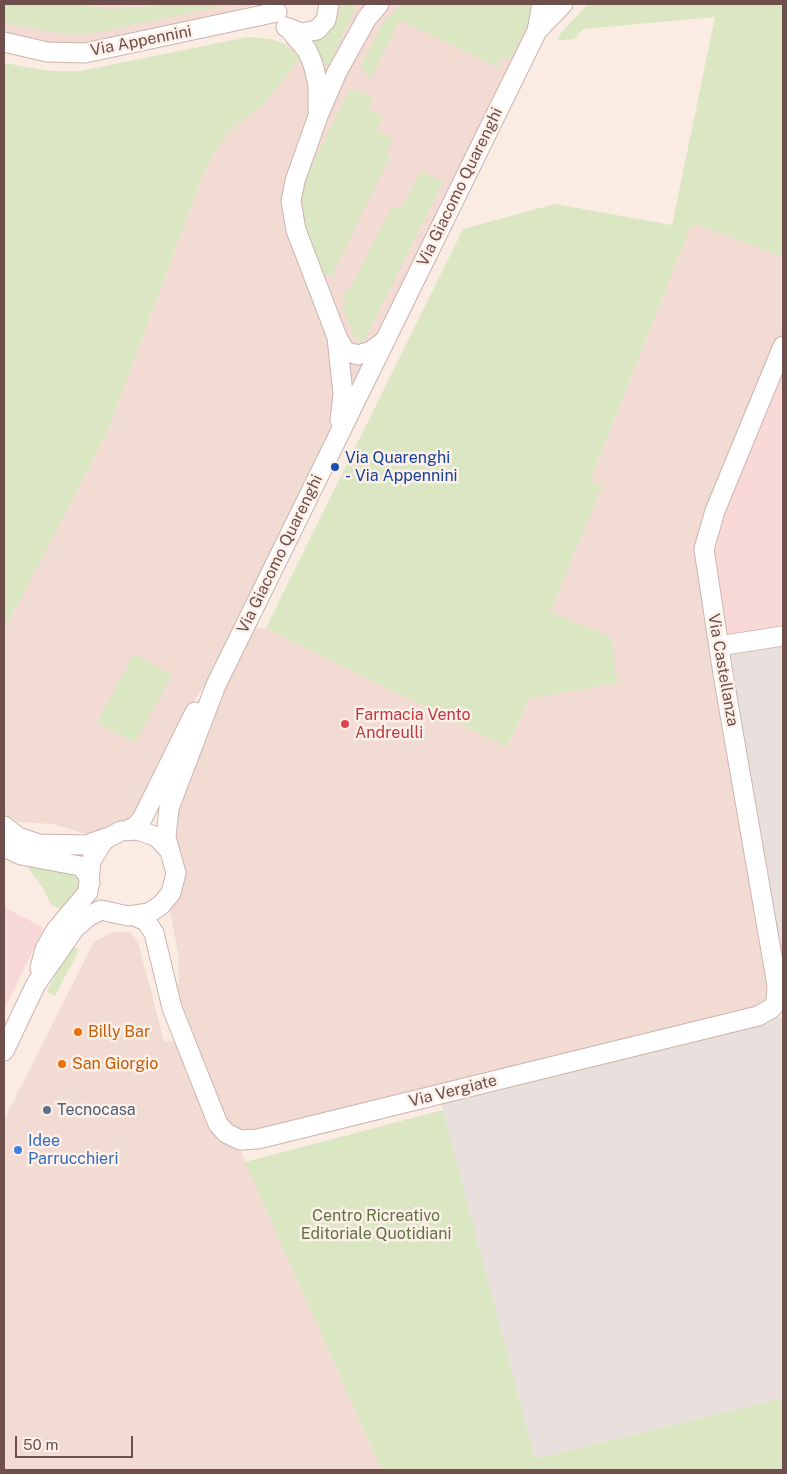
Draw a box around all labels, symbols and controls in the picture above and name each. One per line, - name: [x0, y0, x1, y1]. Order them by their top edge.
- street label: Via Appennini: [89, 22, 193, 60]
- street label: Via Giacomo Quarenghi: [413, 105, 507, 269]
- place label: Via Quarenghi - Via Appennini: [345, 448, 458, 486]
- marker: Via Quarenghi - Via Appennini: [329, 461, 341, 473]
- street label: Via Giacomo Quarenghi: [233, 472, 327, 636]
- street label: Via Castellanza: [704, 612, 742, 728]
- place label: Farmacia Vento Andreulli: [355, 705, 470, 743]
- marker: Farmacia Vento Andreulli: [339, 718, 351, 730]
- place label: Billy Bar: [88, 1022, 150, 1042]
- marker: Billy Bar: [72, 1026, 84, 1038]
- place label: San Giorgio: [72, 1054, 158, 1074]
- marker: San Giorgio: [56, 1058, 68, 1070]
- street label: Via Vergiate: [407, 1071, 499, 1111]
- place label: Tecnocasa: [57, 1100, 136, 1120]
- marker: Tecnocasa: [41, 1104, 53, 1116]
- place label: Idee Parrucchieri: [28, 1131, 118, 1169]
- marker: Idee Parrucchieri: [12, 1144, 24, 1156]
- park label: Centro Ricreativo Editoriale Quotidiani: [301, 1206, 451, 1244]
- scale bar: [18, 1426, 135, 1458]
- text: 50 m: [23, 1436, 58, 1453]

